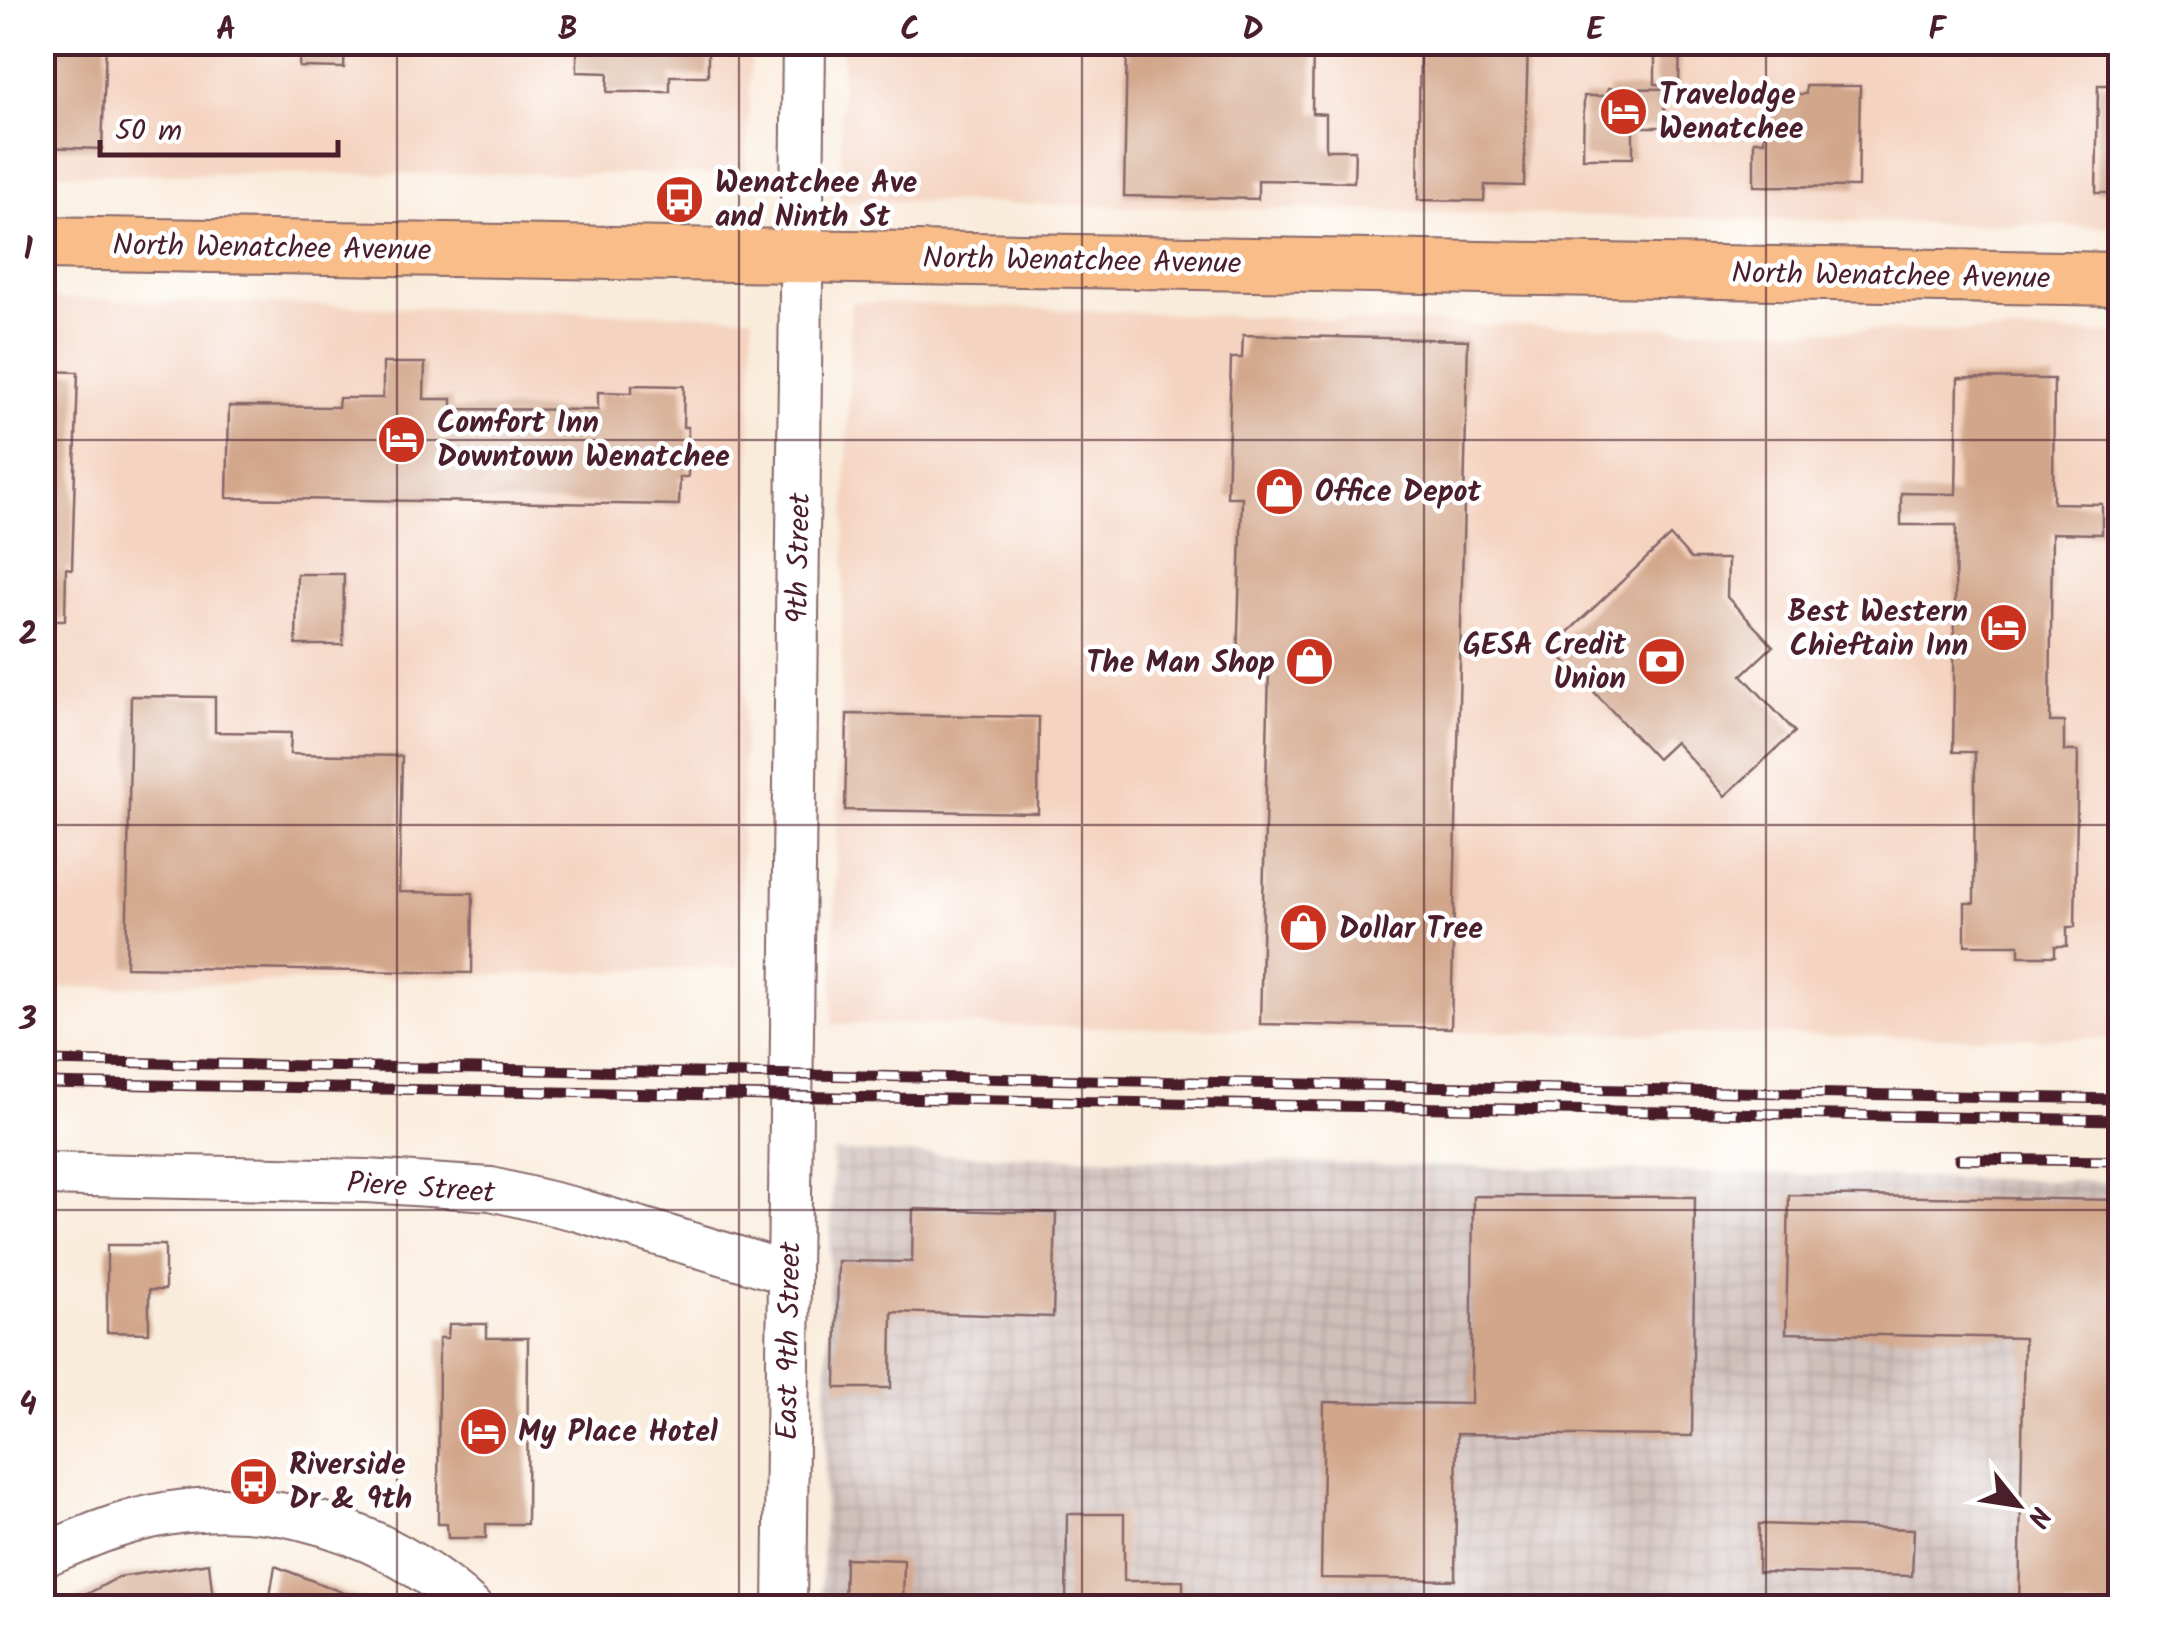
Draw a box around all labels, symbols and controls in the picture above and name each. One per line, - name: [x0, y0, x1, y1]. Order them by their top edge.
- text: A: [216, 5, 236, 56]
- text: B: [558, 5, 578, 56]
- text: C: [900, 5, 920, 56]
- text: D: [1242, 5, 1264, 56]
- text: E: [1586, 5, 1605, 56]
- text: F: [1928, 5, 1947, 56]
- place label: Travelodge Wenatchee: [1659, 72, 1804, 154]
- hotel icon: Travelodge Wenatchee: [1598, 85, 1650, 137]
- scale bar: [100, 95, 338, 157]
- text: 50 m: [115, 108, 182, 156]
- place label: Wenatchee Ave and Ninth St: [715, 160, 918, 242]
- bus stop icon: Wenatchee Ave and Ninth St: [654, 173, 706, 225]
- street label: North Wenatchee Avenue: [112, 222, 432, 276]
- text: 1: [23, 225, 33, 276]
- street label: North Wenatchee Avenue: [922, 235, 1242, 289]
- street label: North Wenatchee Avenue: [1731, 250, 2051, 304]
- place label: Comfort Inn Downtown Wenatchee: [437, 400, 730, 482]
- hotel icon: Comfort Inn Downtown Wenatchee: [376, 413, 428, 465]
- shop icon: Office Depot: [1254, 465, 1306, 517]
- place label: Office Depot: [1315, 469, 1481, 517]
- street label: 9th Street: [775, 492, 825, 624]
- place label: Best Western Chieftain Inn: [1788, 589, 1968, 671]
- hotel icon: Best Western Chieftain Inn: [1977, 602, 2029, 654]
- text: 2: [19, 610, 37, 661]
- place label: GESA Credit Union: [1463, 622, 1626, 704]
- bank icon: GESA Credit Union: [1635, 635, 1687, 687]
- shop icon: The Man Shop: [1284, 636, 1336, 688]
- place label: The Man Shop: [1086, 640, 1275, 688]
- shop icon: Dollar Tree: [1278, 902, 1330, 954]
- place label: Dollar Tree: [1339, 906, 1483, 954]
- text: 3: [18, 995, 37, 1046]
- street label: Piere Street: [345, 1160, 497, 1218]
- street label: East 9th Street: [764, 1241, 816, 1441]
- text: 4: [19, 1380, 37, 1431]
- hotel icon: My Place Hotel: [457, 1405, 509, 1457]
- place label: My Place Hotel: [518, 1409, 718, 1457]
- place label: Riverside Dr & 9th: [289, 1442, 412, 1524]
- bus stop icon: Riverside Dr & 9th: [228, 1455, 280, 1507]
- north arrow: [1968, 1455, 2068, 1555]
- text: N: [2013, 1497, 2061, 1535]

